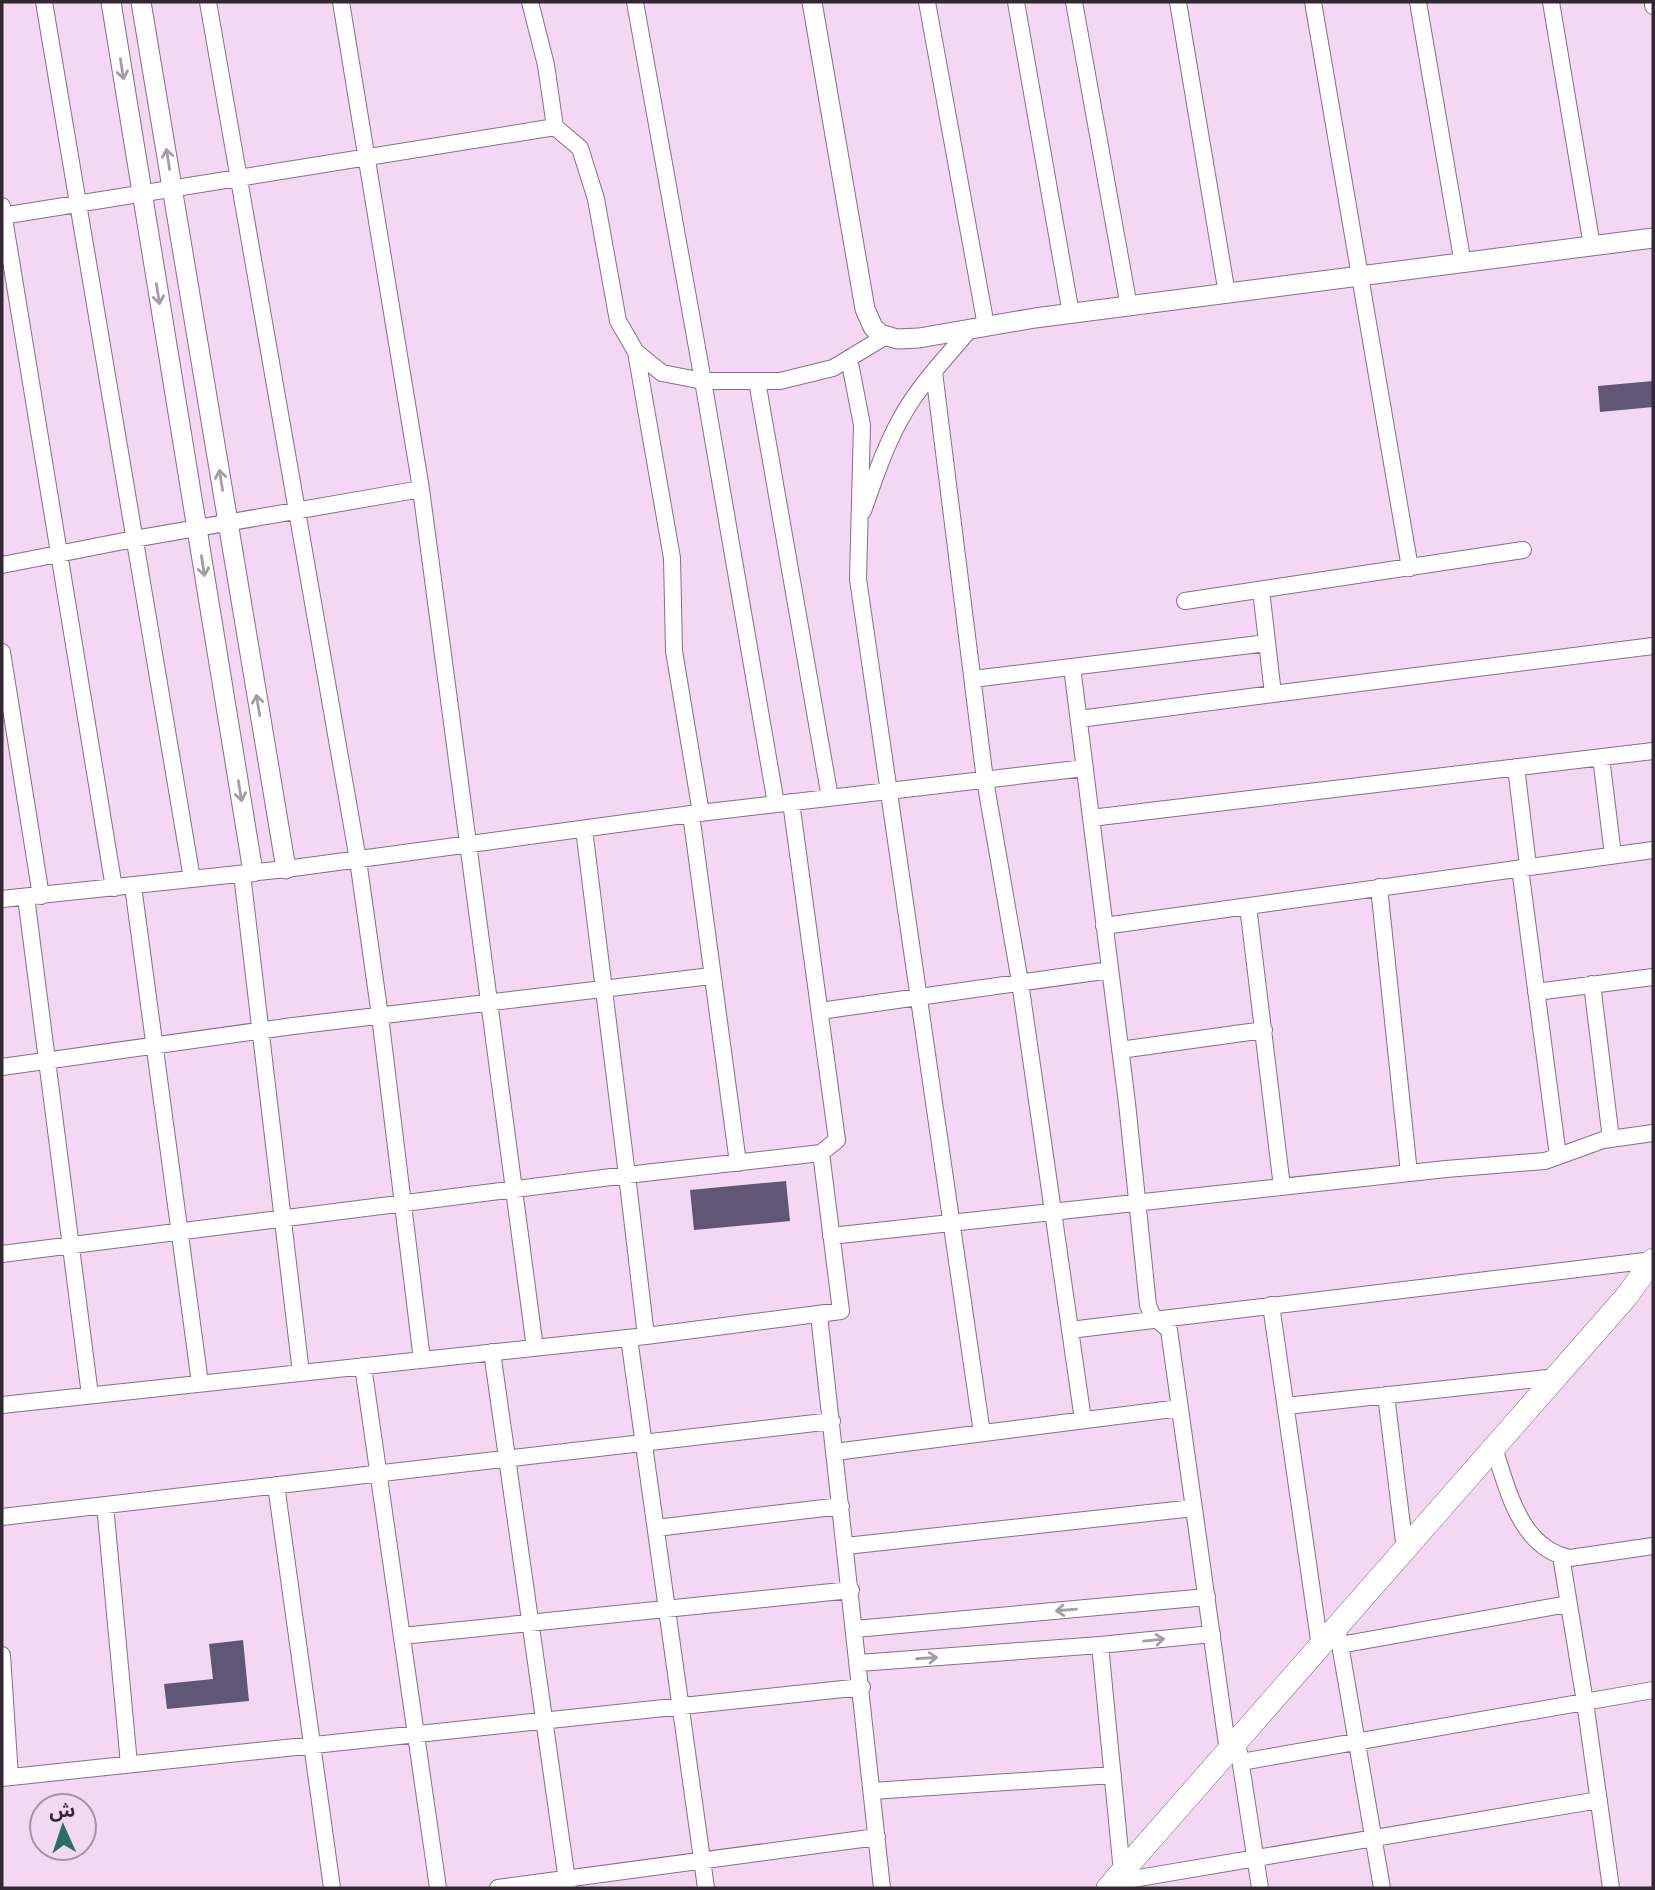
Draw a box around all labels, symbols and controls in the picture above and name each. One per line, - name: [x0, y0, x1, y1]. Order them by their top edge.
- one-way arrow: [116, 57, 129, 80]
- one-way arrow: [161, 148, 174, 171]
- one-way arrow: [152, 282, 165, 305]
- one-way arrow: [214, 469, 227, 492]
- one-way arrow: [197, 555, 210, 577]
- one-way arrow: [251, 694, 264, 717]
- one-way arrow: [234, 779, 247, 802]
- one-way arrow: [1055, 1604, 1078, 1617]
- one-way arrow: [1142, 1633, 1165, 1646]
- one-way arrow: [915, 1651, 938, 1664]
- north arrow: [28, 1792, 98, 1862]
- text: ش: [48, 1797, 76, 1823]

